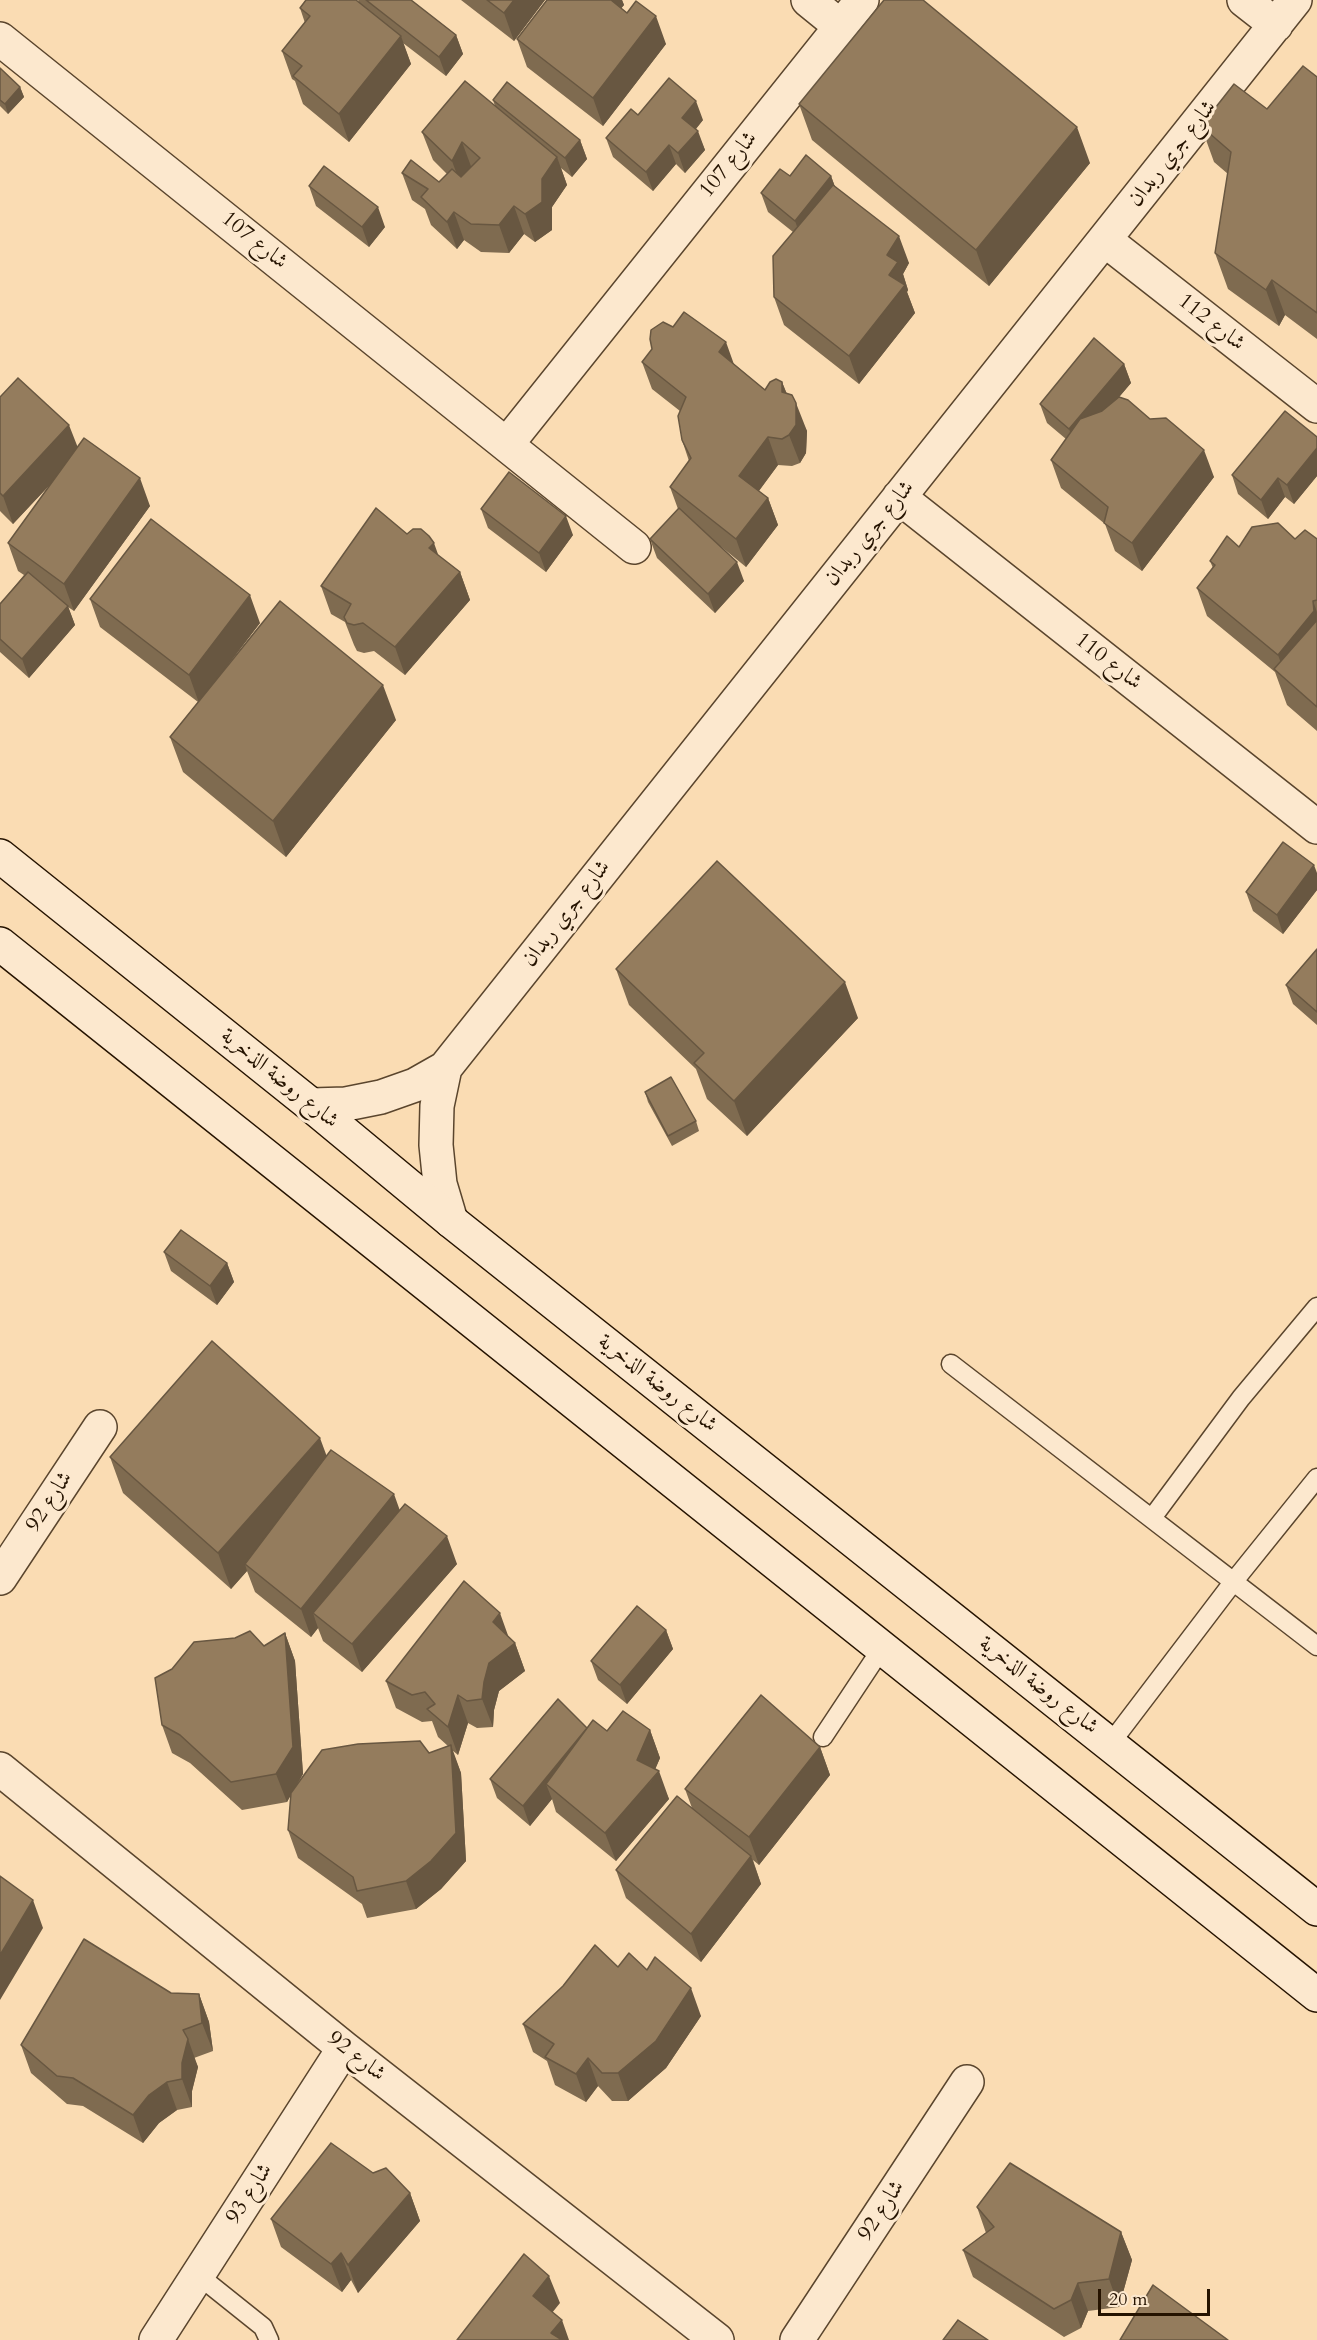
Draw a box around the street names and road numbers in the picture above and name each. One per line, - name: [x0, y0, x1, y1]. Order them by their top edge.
- street label: شارع جري ربدان: [1123, 95, 1223, 213]
- street label: شارع 107: [694, 126, 764, 204]
- street label: شارع 107: [215, 206, 293, 276]
- street label: شارع 112: [1172, 289, 1250, 357]
- street label: شارع جري ربدان: [819, 476, 921, 592]
- street label: شارع 110: [1069, 628, 1147, 696]
- street label: شارع جري ربدان: [517, 855, 617, 973]
- street label: شارع روضة الذخرية: [215, 1023, 343, 1135]
- street label: شارع روضة الذخرية: [592, 1329, 722, 1439]
- street label: شارع 92: [21, 1467, 79, 1537]
- street label: شارع روضة الذخرية: [973, 1631, 1103, 1741]
- street label: شارع 92: [322, 2026, 390, 2088]
- street label: شارع 93: [221, 2159, 279, 2229]
- street label: شارع 92: [853, 2176, 911, 2246]

